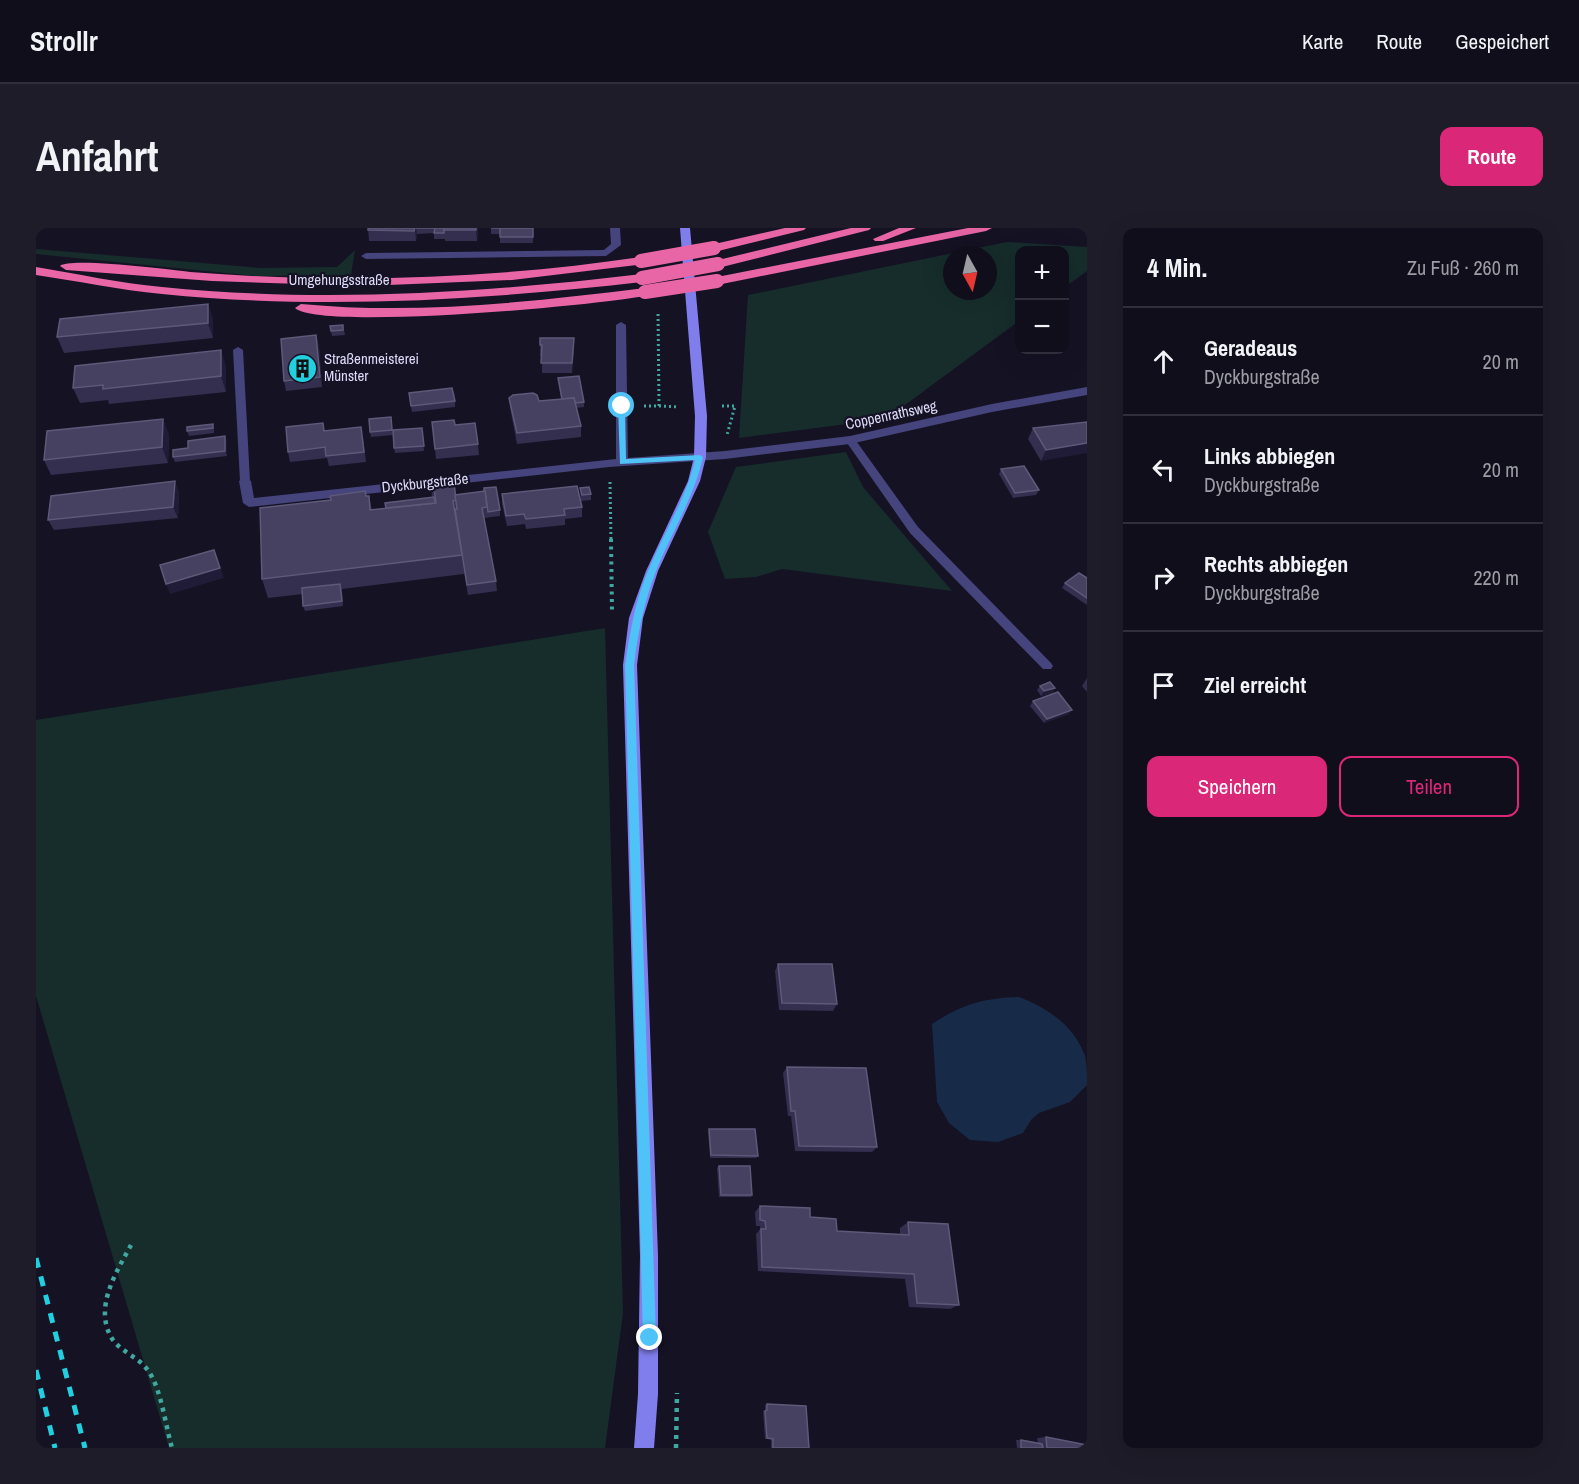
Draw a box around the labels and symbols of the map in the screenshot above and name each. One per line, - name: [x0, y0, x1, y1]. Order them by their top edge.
- north arrow: [943, 246, 997, 300]
- street label: Umgehungsstraße: [288, 269, 390, 290]
- place label: Straßenmeisterei Münster: [324, 348, 419, 386]
- building icon: Straßenmeisterei Münster: [287, 352, 319, 384]
- route start: [608, 392, 634, 418]
- street label: Coppenrathsweg: [843, 395, 939, 434]
- street label: Dyckburgstraße: [381, 468, 469, 497]
- route end: [636, 1324, 662, 1350]

